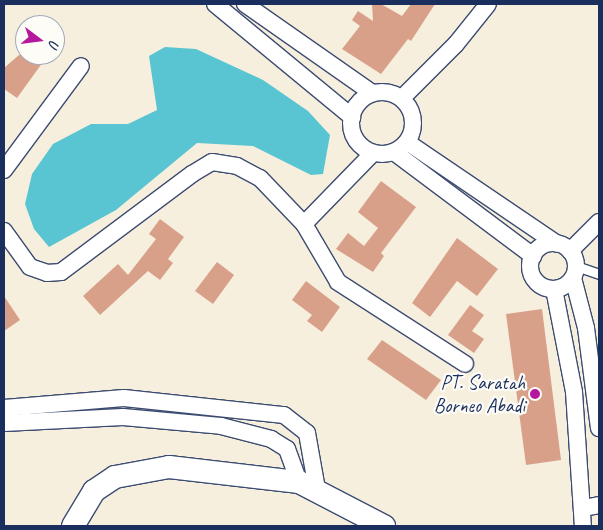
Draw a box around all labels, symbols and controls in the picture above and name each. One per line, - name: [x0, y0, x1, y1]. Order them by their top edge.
- north arrow: [15, 15, 65, 65]
- text: U: [45, 38, 63, 49]
- place label: PT. Saratah Borneo Abadi: [434, 370, 525, 417]
- marker: PT. Saratah Borneo Abadi: [529, 388, 541, 400]

